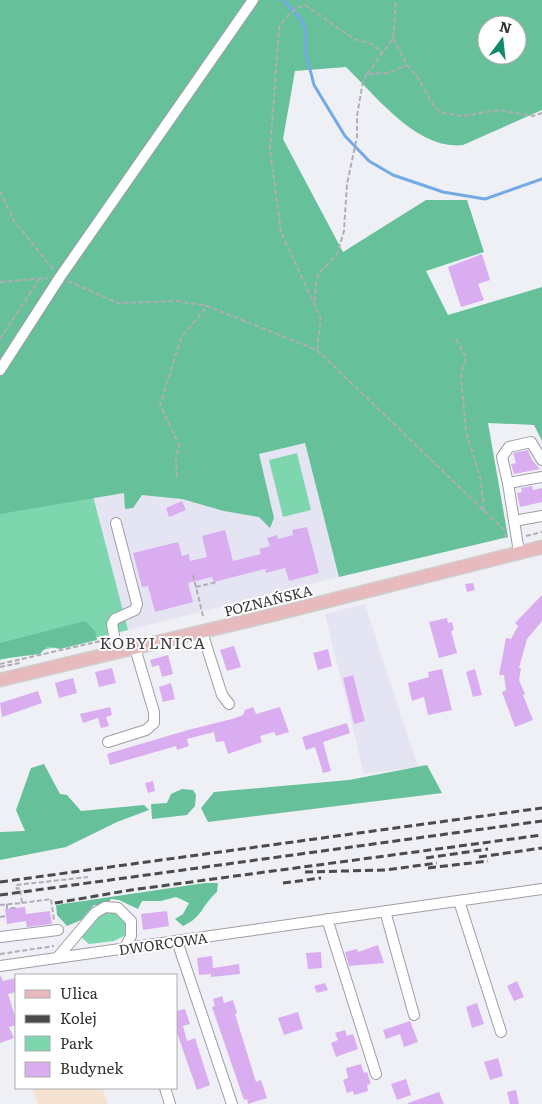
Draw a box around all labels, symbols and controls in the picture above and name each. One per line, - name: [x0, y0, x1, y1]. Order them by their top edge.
- north arrow: [477, 15, 527, 65]
- text: N: [497, 15, 514, 38]
- street label: POZNAŃSKA: [222, 579, 315, 621]
- district label: KOBYLNICA: [100, 630, 206, 654]
- street label: DWORCOWA: [117, 927, 210, 959]
- legend: [15, 974, 178, 1089]
- text: Ulica: [60, 981, 99, 1004]
- text: Kolej: [60, 1006, 97, 1029]
- text: Park: [60, 1031, 94, 1054]
- text: Budynek: [60, 1056, 124, 1079]

